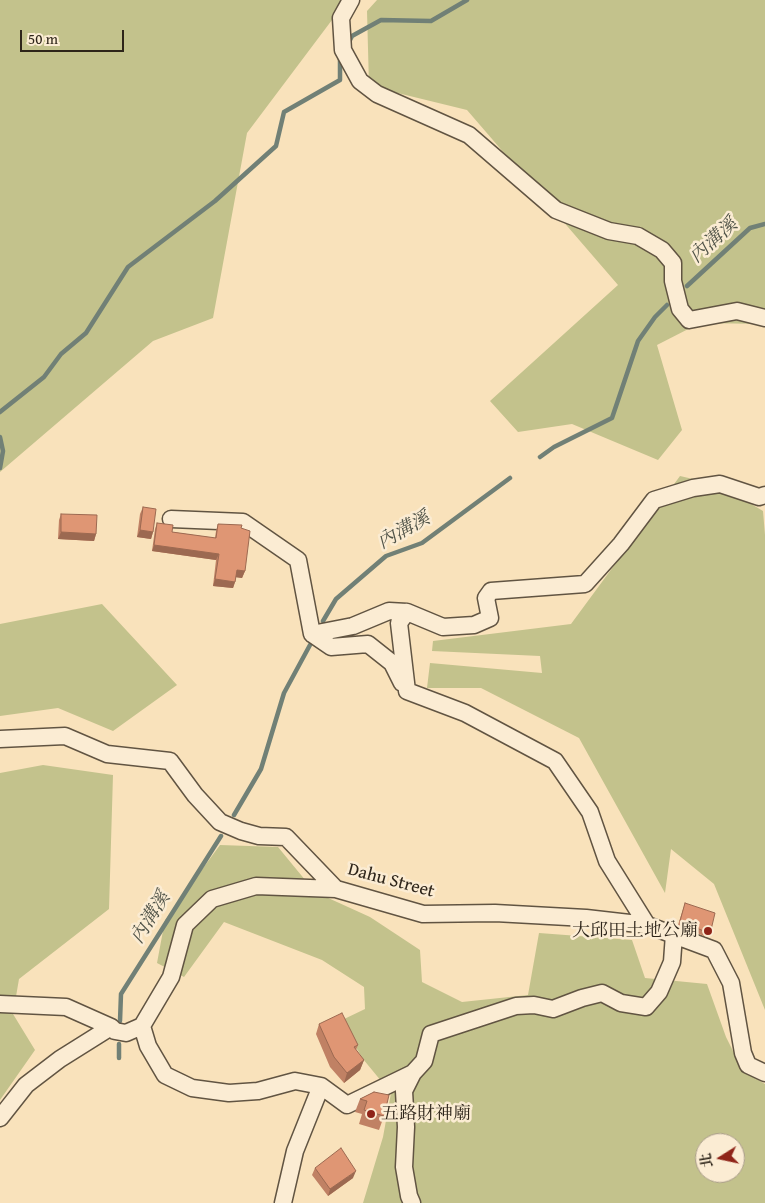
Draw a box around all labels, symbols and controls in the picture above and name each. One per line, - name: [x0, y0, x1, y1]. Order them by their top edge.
- scale bar: [22, 20, 126, 52]
- text: 50 m: [28, 28, 58, 49]
- water label: 內溝溪: [685, 213, 743, 269]
- water label: 內溝溪: [374, 507, 434, 555]
- street label: Dahu Street: [345, 859, 437, 903]
- water label: 內溝溪: [126, 888, 176, 948]
- place label: 大邱田土地公廟: [572, 920, 698, 942]
- marker: 大邱田土地公廟: [702, 925, 714, 937]
- place label: 五路財神廟: [381, 1103, 471, 1125]
- marker: 五路財神廟: [365, 1108, 377, 1120]
- north arrow: [695, 1133, 745, 1183]
- text: 北: [695, 1152, 717, 1169]

